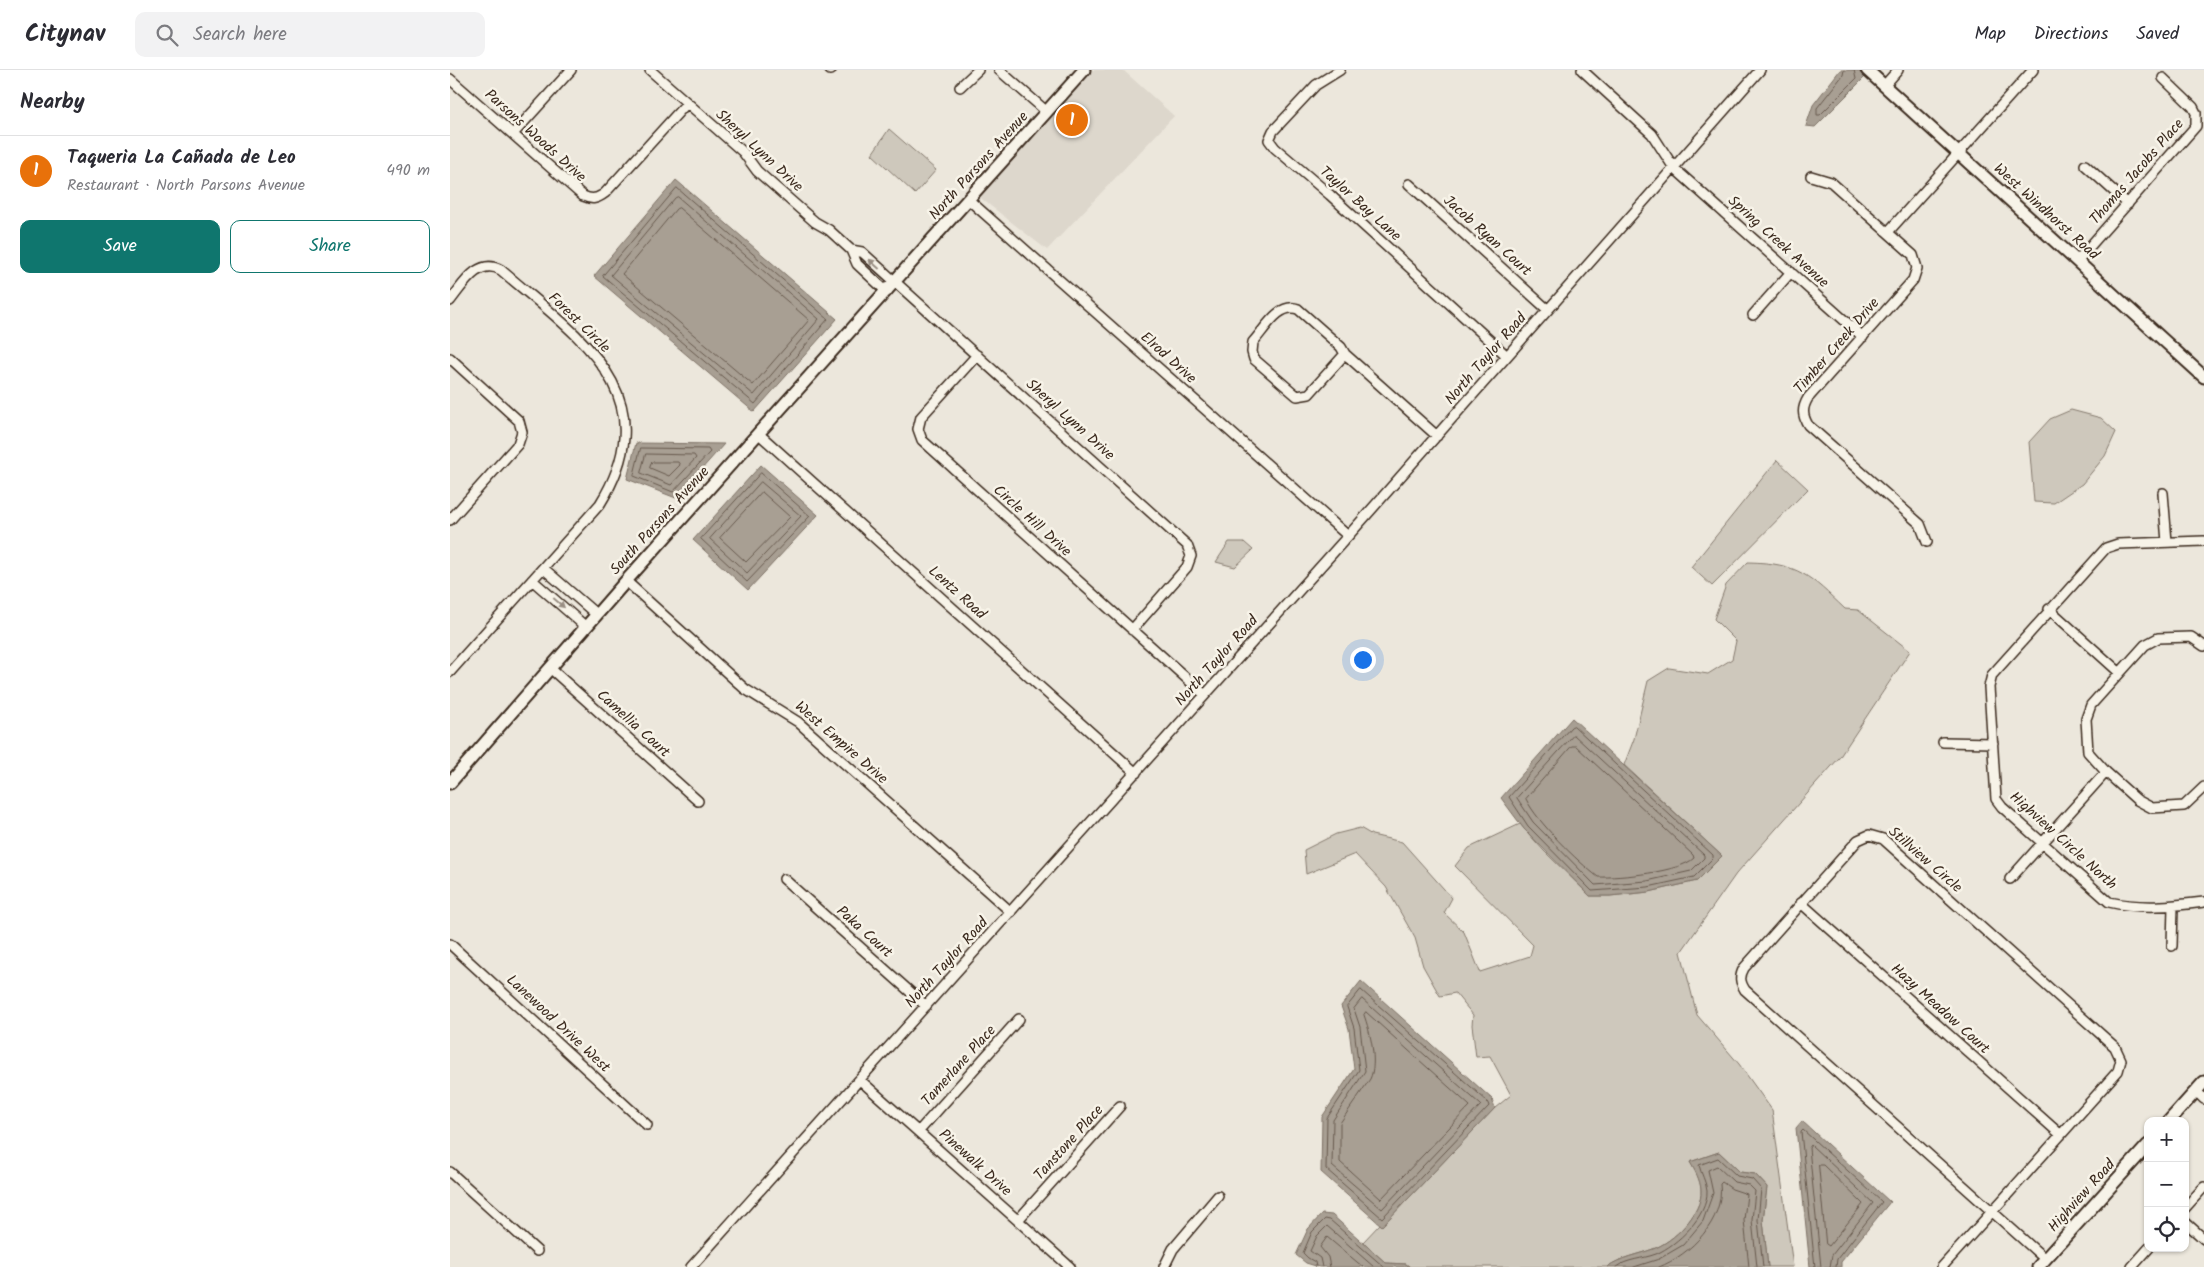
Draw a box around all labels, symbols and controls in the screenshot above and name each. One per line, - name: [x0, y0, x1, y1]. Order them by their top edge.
- search box: [135, 12, 485, 57]
- text: Citynav: [25, 15, 105, 54]
- text: Search here: [193, 20, 287, 50]
- text: Map: [1974, 20, 2006, 49]
- text: Directions: [2034, 20, 2108, 49]
- text: Saved: [2136, 20, 2179, 49]
- icon: search: [153, 21, 181, 49]
- street label: Parsons Woods Drive: [479, 84, 592, 189]
- text: Nearby: [20, 86, 85, 119]
- pin: 1: [1056, 101, 1088, 139]
- street label: Sheryl Lynn Drive: [710, 104, 809, 198]
- street label: North Parsons Avenue: [923, 106, 1035, 226]
- street label: Thomas Jacobs Place: [2084, 113, 2190, 231]
- text: Taqueria La Cañada de Leo: [67, 143, 296, 173]
- text: 1: [34, 158, 38, 183]
- text: 490 m: [386, 158, 430, 183]
- street label: West Windhorst Road: [1988, 158, 2105, 267]
- street label: Taylor Bay Lane: [1314, 161, 1407, 248]
- text: Restaurant · North Parsons Avenue: [67, 173, 305, 198]
- street label: Jacob Ryan Court: [1437, 190, 1537, 283]
- street label: Spring Creek Avenue: [1722, 190, 1834, 294]
- button: Save: [20, 220, 220, 273]
- button: Share: [230, 220, 430, 273]
- one-way arrow: [868, 258, 881, 269]
- street label: Forest Circle: [542, 287, 616, 359]
- street label: Timber Creek Drive: [1788, 292, 1886, 400]
- street label: North Taylor Road: [1439, 307, 1533, 410]
- street label: Elrod Drive: [1134, 326, 1202, 390]
- street label: Sheryl Lynn Drive: [1020, 373, 1120, 467]
- street label: South Parsons Avenue: [604, 461, 716, 581]
- street label: Circle Hill Drive: [987, 479, 1077, 563]
- street label: Lentz Road: [922, 560, 992, 626]
- one-way arrow: [552, 598, 565, 609]
- street label: North Taylor Road: [1169, 610, 1265, 712]
- your location: [1350, 647, 1376, 673]
- street label: Camellia Court: [591, 684, 676, 764]
- street label: West Empire Drive: [789, 696, 893, 791]
- street label: Highview Circle North: [2004, 786, 2122, 896]
- street label: Stillview Circle: [1882, 821, 1968, 899]
- street label: Paka Court: [830, 900, 898, 964]
- street label: North Taylor Road: [899, 912, 995, 1014]
- street label: Hazy Meadow Court: [1885, 958, 1995, 1060]
- street label: Lanewood Drive West: [500, 969, 616, 1079]
- street label: Tamerlane Place: [916, 1020, 1002, 1112]
- street label: Tanstone Place: [1028, 1099, 1110, 1186]
- map controls: [2144, 1117, 2189, 1252]
- button: +: [2144, 1117, 2189, 1162]
- street label: Pinewalk Drive: [933, 1123, 1017, 1203]
- street label: Highview Road: [2042, 1154, 2122, 1238]
- button: −: [2144, 1162, 2189, 1207]
- button: locate: [2144, 1207, 2189, 1252]

